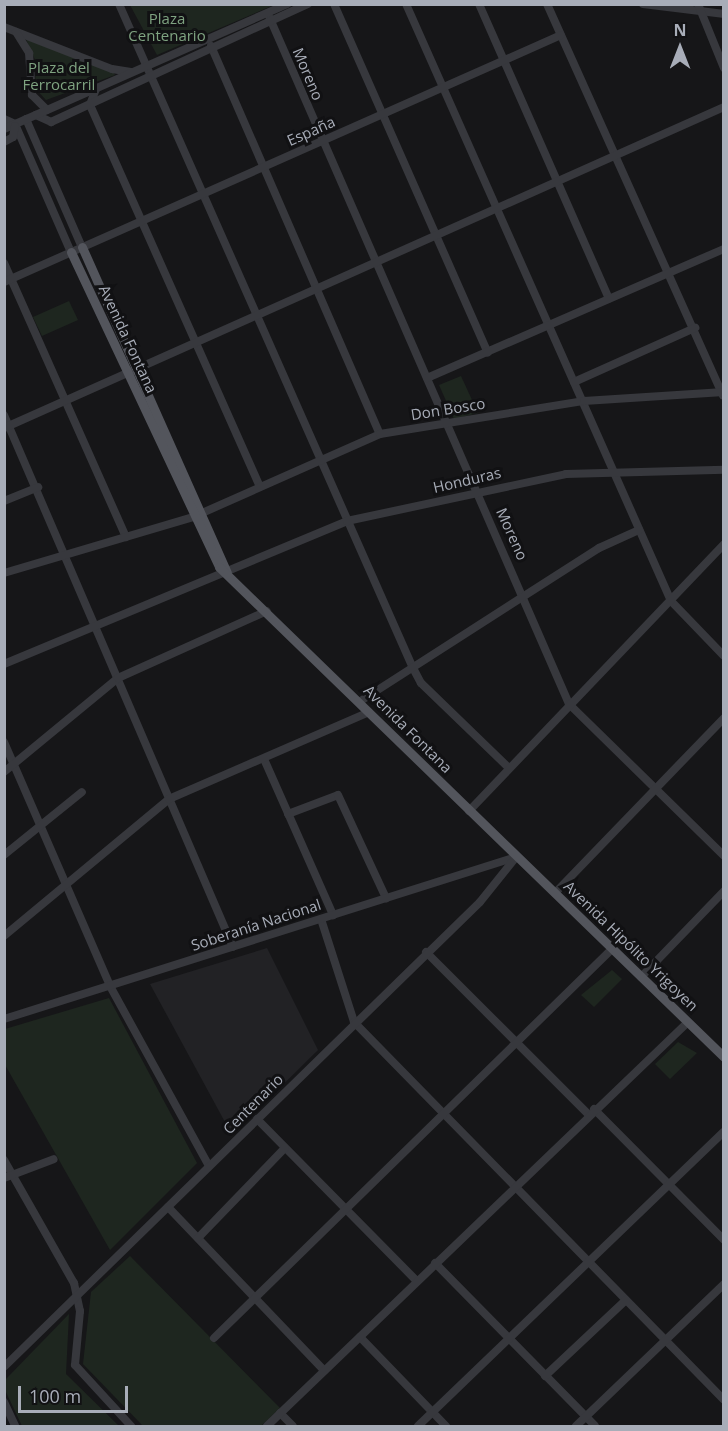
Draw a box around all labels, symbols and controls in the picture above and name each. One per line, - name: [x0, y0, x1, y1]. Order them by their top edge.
- park label: Plaza Centenario: [128, 9, 206, 44]
- north arrow: [650, 18, 710, 78]
- text: N: [673, 19, 687, 41]
- street label: Moreno: [289, 45, 327, 103]
- park label: Plaza del Ferrocarril: [23, 58, 95, 93]
- street label: España: [284, 113, 338, 149]
- street label: Avenida Fontana: [95, 282, 161, 396]
- street label: Don Bosco: [410, 394, 486, 424]
- street label: Honduras: [431, 463, 503, 497]
- street label: Moreno: [493, 505, 531, 563]
- street label: Avenida Fontana: [360, 681, 456, 777]
- street label: Avenida Hipólito Yrigoyen: [560, 877, 702, 1015]
- street label: Soberanía Nacional: [189, 896, 323, 954]
- street label: Centenario: [219, 1070, 287, 1138]
- scale bar: [21, 1374, 130, 1412]
- text: 100 m: [29, 1384, 81, 1408]

